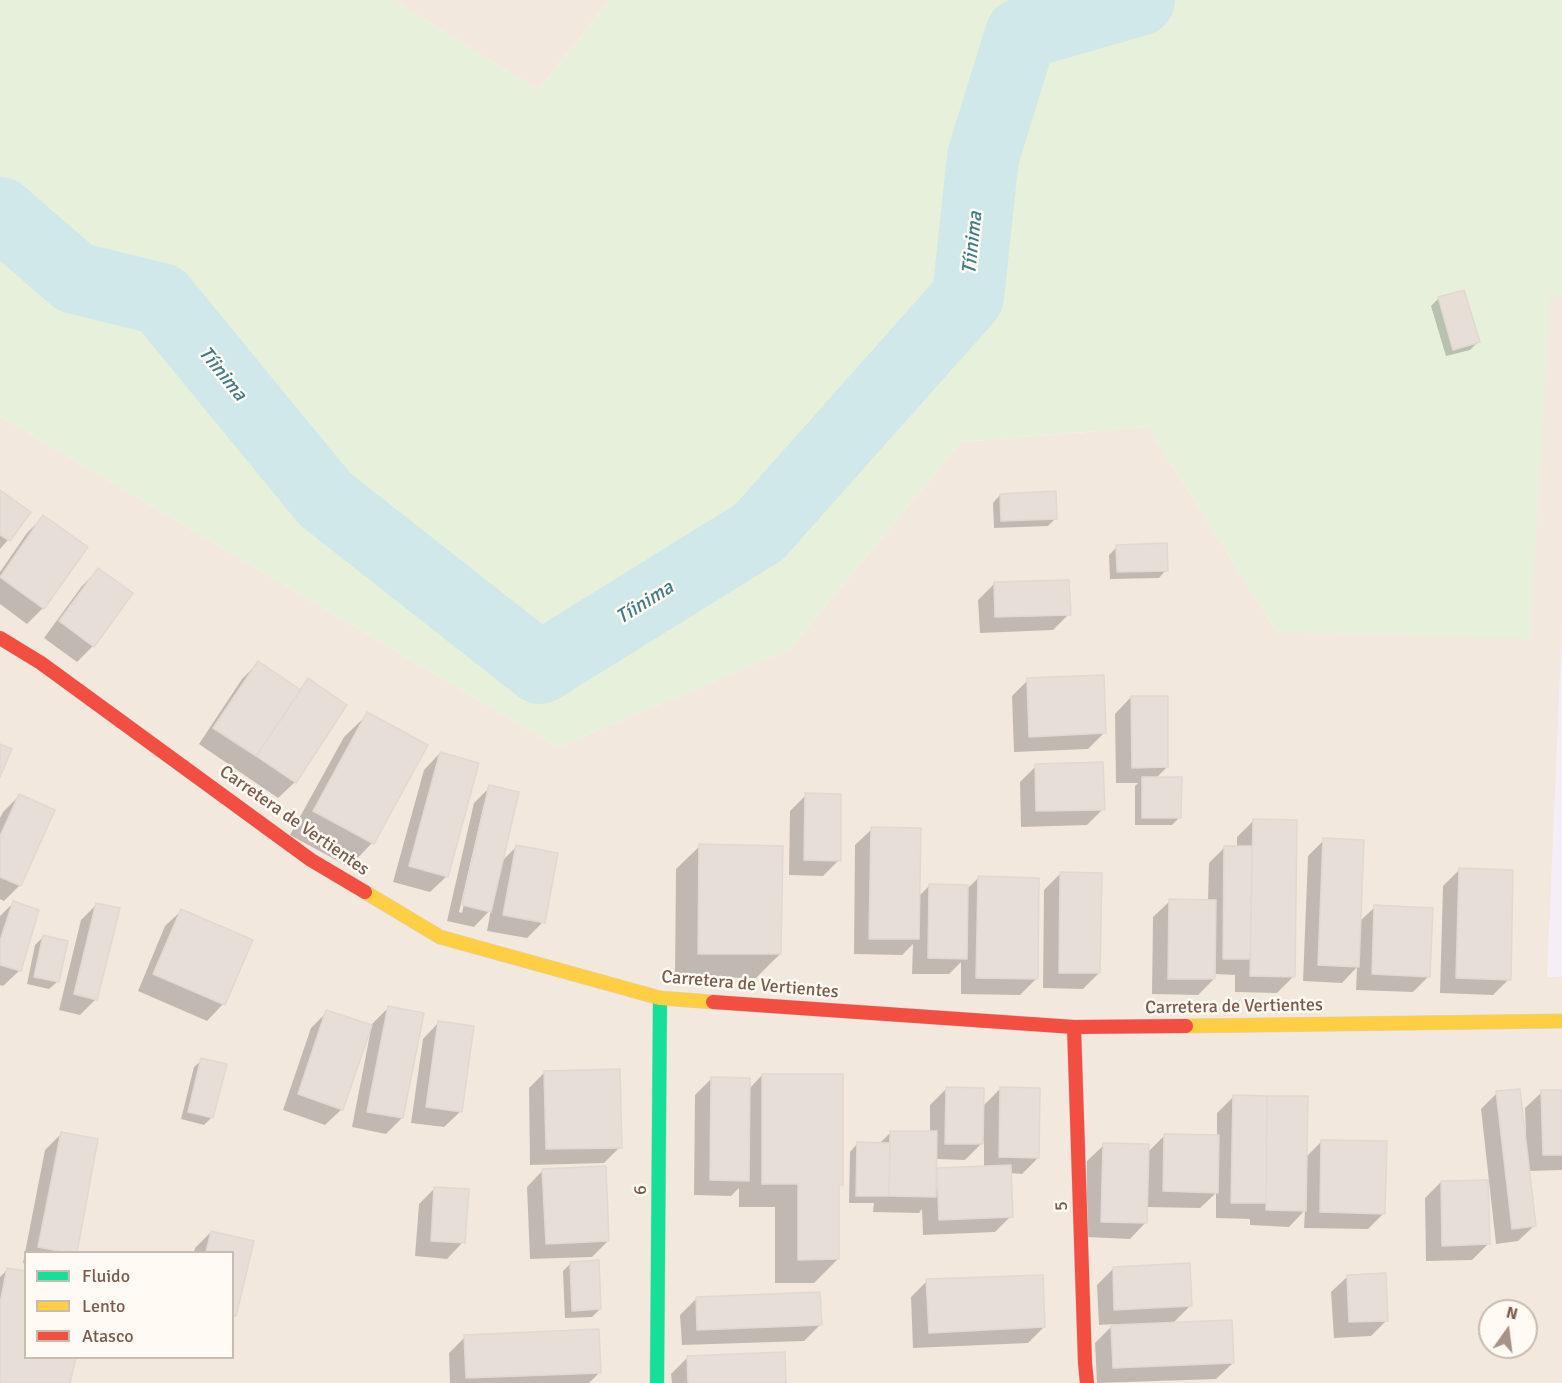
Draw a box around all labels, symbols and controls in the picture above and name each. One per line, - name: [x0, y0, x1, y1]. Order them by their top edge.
- water label: Tíinima: [958, 210, 988, 276]
- water label: Tíinima: [193, 342, 251, 406]
- water label: Tíinima: [612, 576, 678, 630]
- street label: Carretera de Vertientes: [215, 761, 373, 881]
- street label: Carretera de Vertientes: [661, 967, 839, 1003]
- street label: Carretera de Vertientes: [1145, 995, 1323, 1019]
- street label: 6: [630, 1185, 652, 1195]
- street label: 5: [1051, 1201, 1073, 1211]
- legend: [24, 1251, 234, 1359]
- text: Fluido: [82, 1265, 130, 1287]
- text: Lento: [82, 1295, 125, 1317]
- north arrow: [1478, 1299, 1538, 1359]
- text: N: [1504, 1302, 1520, 1325]
- text: Atasco: [82, 1325, 134, 1347]

